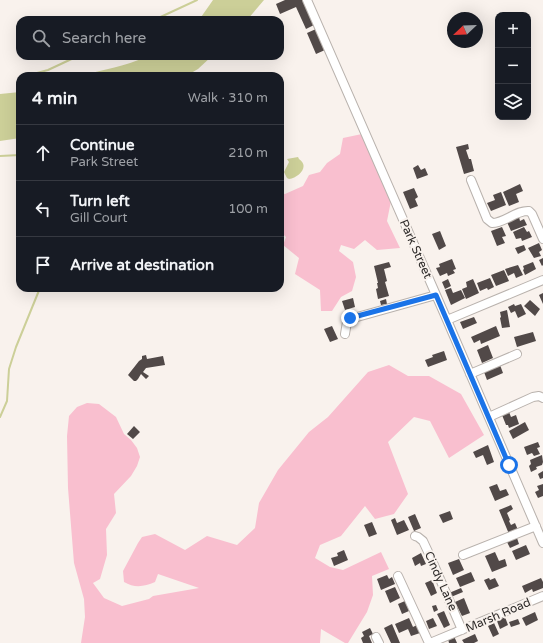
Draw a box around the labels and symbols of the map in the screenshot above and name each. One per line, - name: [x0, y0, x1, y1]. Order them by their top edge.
- north arrow: [447, 12, 483, 48]
- street label: Park Street: [397, 217, 435, 281]
- route end: [341, 309, 359, 327]
- route start: [500, 456, 518, 474]
- street label: Cindy Lane: [422, 549, 460, 613]
- street label: Marsh Road: [463, 595, 533, 635]

